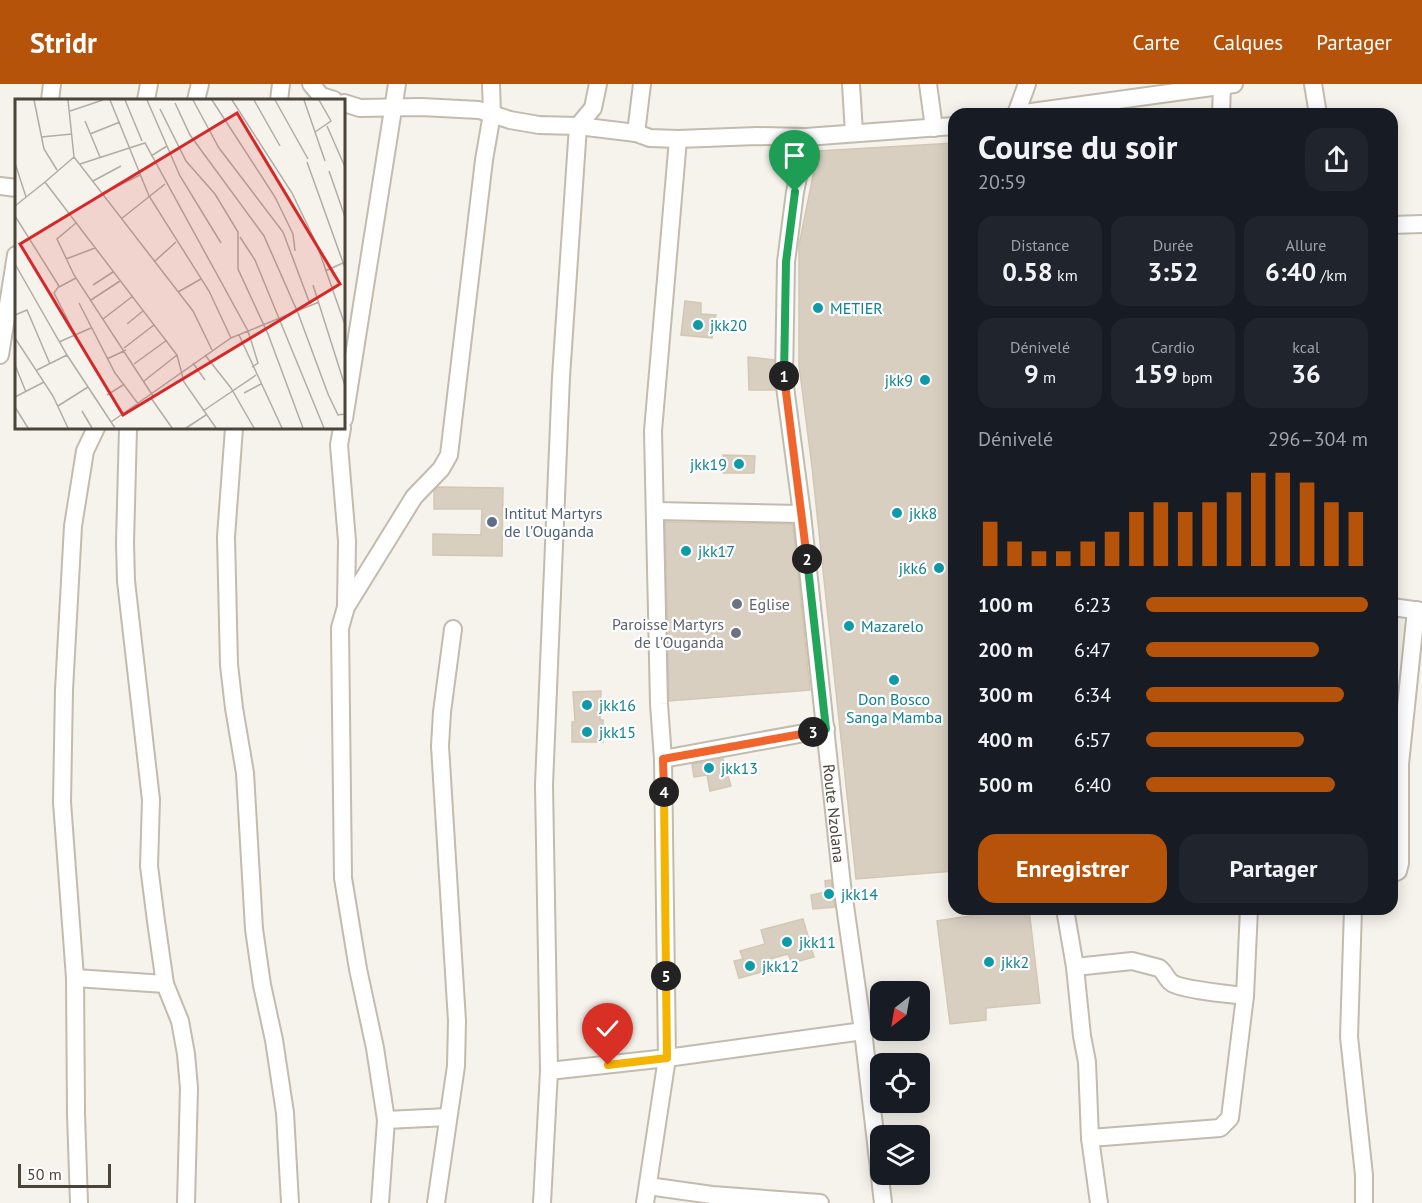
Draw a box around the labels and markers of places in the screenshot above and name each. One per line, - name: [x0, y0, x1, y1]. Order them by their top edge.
- pin: [769, 130, 820, 192]
- place label: METIER: [830, 298, 883, 318]
- marker: METIER: [811, 301, 825, 315]
- place label: jkk20: [710, 315, 747, 335]
- marker: jkk20: [691, 318, 705, 332]
- pin: 1: [769, 361, 799, 391]
- place label: jkk9: [885, 370, 913, 390]
- marker: jkk9: [918, 373, 932, 387]
- place label: jkk19: [690, 454, 727, 474]
- marker: jkk19: [732, 457, 746, 471]
- place label: Intitut Martyrs de l'Ouganda: [504, 503, 603, 541]
- place label: jkk8: [909, 503, 937, 523]
- marker: jkk8: [890, 506, 904, 520]
- marker: Intitut Martyrs de l'Ouganda: [485, 515, 499, 529]
- place label: jkk17: [698, 541, 735, 561]
- marker: jkk17: [679, 544, 693, 558]
- pin: 2: [792, 544, 822, 574]
- place label: jkk6: [899, 558, 927, 578]
- marker: jkk6: [932, 561, 946, 575]
- place label: Eglise: [749, 594, 790, 614]
- marker: Eglise: [730, 597, 744, 611]
- place label: Paroisse Martyrs de l'Ouganda: [612, 614, 724, 652]
- place label: Mazarelo: [861, 616, 924, 636]
- marker: Mazarelo: [842, 619, 856, 633]
- marker: Paroisse Martyrs de l'Ouganda: [729, 626, 743, 640]
- marker: Don Bosco Sanga Mamba: [887, 673, 901, 687]
- place label: Don Bosco Sanga Mamba: [846, 689, 942, 727]
- place label: jkk16: [599, 695, 636, 715]
- marker: jkk16: [580, 698, 594, 712]
- pin: 3: [798, 717, 828, 747]
- place label: jkk15: [599, 722, 636, 742]
- marker: jkk15: [580, 725, 594, 739]
- place label: jkk13: [721, 758, 758, 778]
- marker: jkk13: [702, 761, 716, 775]
- pin: 4: [649, 777, 679, 807]
- place label: jkk14: [841, 884, 878, 904]
- marker: jkk14: [822, 887, 836, 901]
- place label: jkk11: [799, 932, 836, 952]
- marker: jkk11: [780, 935, 794, 949]
- place label: jkk2: [1001, 952, 1029, 972]
- marker: jkk2: [982, 955, 996, 969]
- place label: jkk12: [762, 956, 799, 976]
- marker: jkk12: [743, 959, 757, 973]
- pin: 5: [651, 961, 681, 991]
- pin: [582, 1003, 633, 1065]

